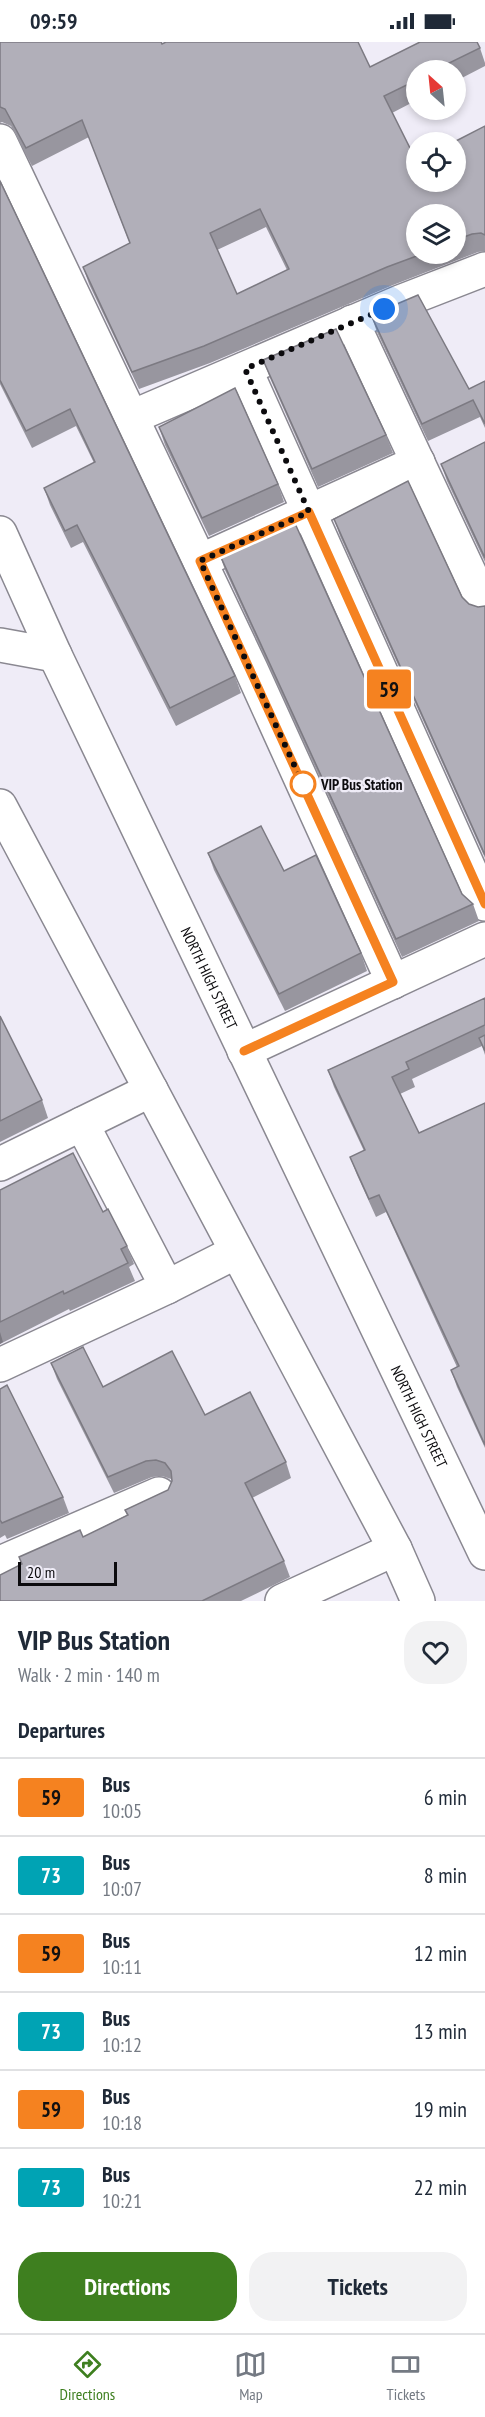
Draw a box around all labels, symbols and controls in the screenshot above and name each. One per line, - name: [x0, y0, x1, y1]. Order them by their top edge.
- text: 09:59: [30, 7, 78, 35]
- north arrow: [406, 60, 466, 120]
- map controls: [406, 60, 466, 264]
- button: locate: [406, 132, 466, 192]
- button: layers: [406, 204, 466, 264]
- your location: [369, 294, 399, 324]
- line badge: 59: [362, 670, 416, 708]
- text: 59: [379, 676, 399, 703]
- marker: VIP Bus Station: [290, 771, 316, 797]
- place label: VIP Bus Station: [320, 775, 403, 794]
- street label: NORTH HIGH STREET: [177, 924, 242, 1032]
- street label: NORTH HIGH STREET: [387, 1362, 452, 1471]
- scale bar: [18, 1559, 117, 1586]
- text: 20 m: [27, 1562, 55, 1582]
- text: VIP Bus Station: [18, 1621, 170, 1658]
- button: heart: [404, 1621, 467, 1684]
- text: Walk · 2 min · 140 m: [18, 1662, 160, 1688]
- text: Departures: [18, 1716, 105, 1744]
- text: Bus: [102, 1770, 130, 1798]
- text: 6 min: [424, 1783, 467, 1811]
- text: 59: [41, 1784, 61, 1811]
- text: 10:05: [102, 1798, 142, 1824]
- text: Bus: [102, 1848, 130, 1876]
- text: 8 min: [424, 1861, 467, 1889]
- text: 73: [41, 1862, 61, 1889]
- text: 10:07: [102, 1876, 142, 1902]
- text: Bus: [102, 1926, 130, 1954]
- text: 12 min: [414, 1939, 467, 1967]
- text: 59: [41, 1940, 61, 1967]
- text: 10:11: [102, 1954, 142, 1980]
- text: Bus: [102, 2004, 130, 2032]
- text: 13 min: [414, 2017, 467, 2045]
- text: 73: [41, 2018, 61, 2045]
- text: 10:12: [102, 2032, 142, 2058]
- text: Bus: [102, 2082, 130, 2110]
- text: 19 min: [414, 2095, 467, 2123]
- text: 59: [41, 2096, 61, 2123]
- text: 10:18: [102, 2110, 142, 2136]
- text: Bus: [102, 2160, 130, 2188]
- text: 22 min: [414, 2173, 467, 2201]
- text: 73: [41, 2174, 61, 2201]
- text: 10:21: [102, 2188, 142, 2214]
- button: Directions: [18, 2252, 237, 2321]
- button: Tickets: [249, 2252, 467, 2321]
- tab: Directions: [60, 2348, 115, 2404]
- tab: Map: [234, 2348, 267, 2404]
- tab: Tickets: [387, 2348, 425, 2404]

